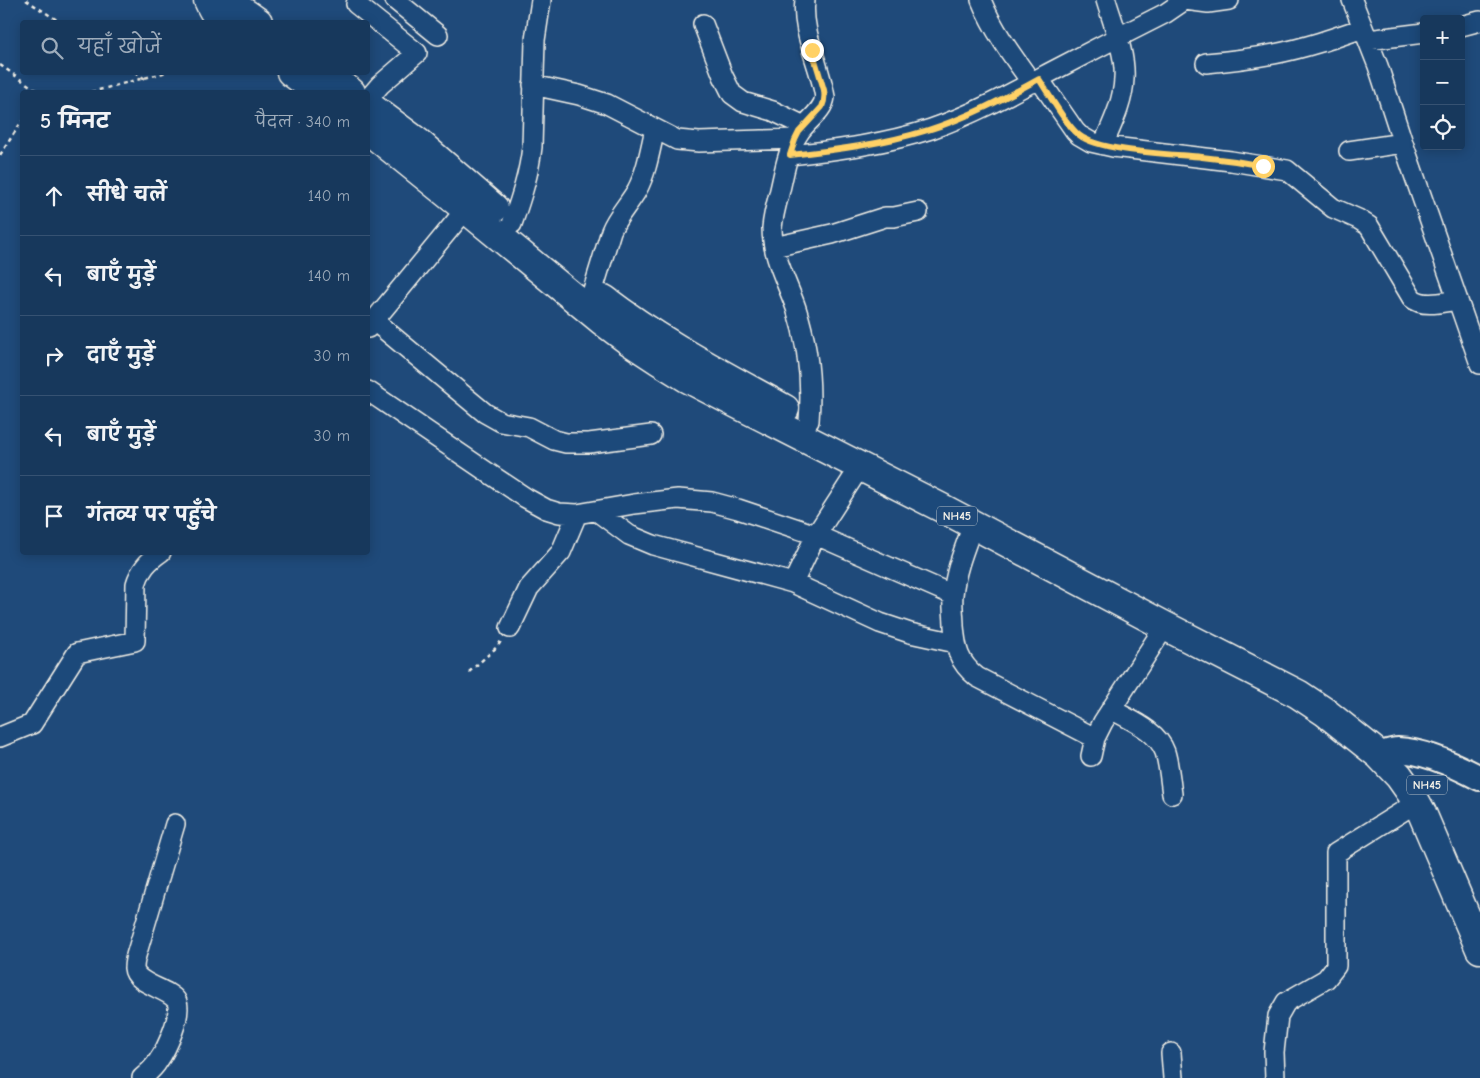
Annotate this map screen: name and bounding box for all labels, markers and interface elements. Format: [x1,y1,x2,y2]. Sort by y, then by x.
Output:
map controls [1420,15,1465,150]
button: + [1420,15,1465,60]
search box [20,20,370,75]
icon: search [38,34,66,62]
text: यहाँ खोजें [78,36,161,58]
route end [801,39,824,62]
button: − [1420,60,1465,105]
button: locate [1420,105,1465,150]
text: 5 मिनट [40,109,110,133]
text: पैदल · 340 m [255,113,350,131]
route start [1252,155,1275,178]
icon: ahead [40,182,68,210]
text: सीधे चलें [87,184,167,206]
text: 140 m [308,187,350,205]
icon: left [40,262,68,290]
text: बाएँ मुड़ें [87,264,156,286]
text: 140 m [308,267,350,285]
icon: right [40,342,68,370]
text: दाएँ मुड़ें [87,344,155,366]
text: 30 m [314,347,350,365]
icon: left [40,422,68,450]
text: बाएँ मुड़ें [87,424,156,446]
text: 30 m [314,427,350,445]
icon: arrive [40,502,68,530]
text: गंतव्य पर पहुँचे [87,504,216,526]
road number: NH45 [937,506,977,526]
road number: NH45 [1407,776,1447,794]

